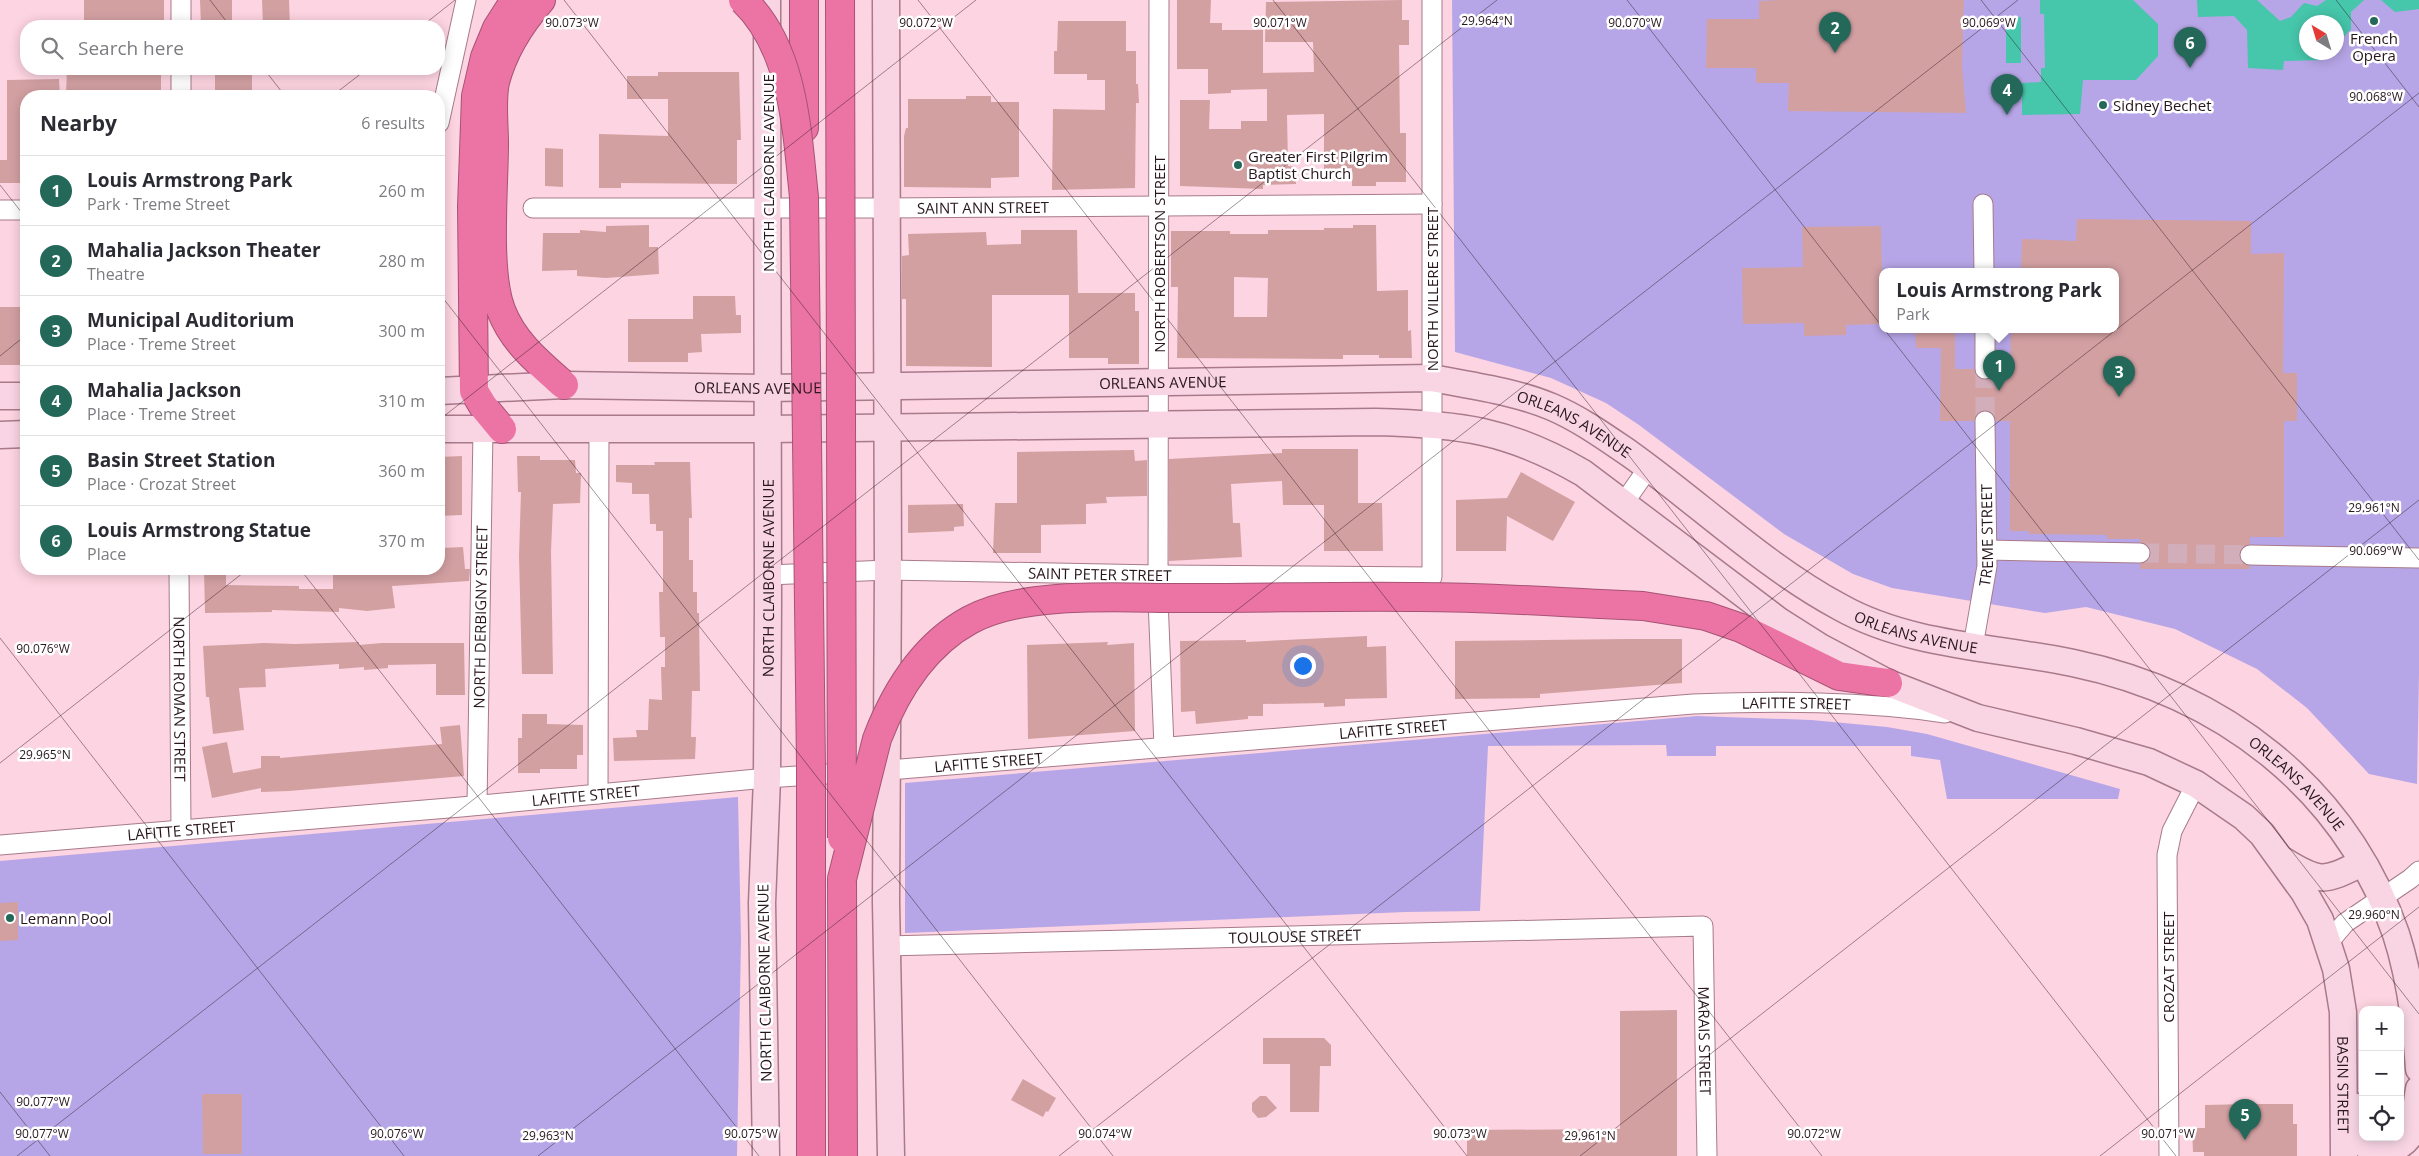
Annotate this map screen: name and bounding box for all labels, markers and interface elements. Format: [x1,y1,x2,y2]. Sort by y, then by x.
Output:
text: 29.964°N [1461,12,1513,29]
pin: 2 [1819,12,1851,53]
text: 90.073°W [545,14,599,31]
text: 90.072°W [899,14,953,31]
text: 90.071°W [1253,14,1307,31]
text: 90.070°W [1608,14,1662,31]
text: 90.069°W [1962,14,2016,31]
north arrow [2299,15,2344,60]
marker: French Opera [2368,15,2380,27]
search box [20,20,445,75]
pin: 6 [2174,27,2206,68]
place label: French Opera [2350,28,2398,65]
icon: search [38,34,66,62]
text: Search here [78,35,184,61]
street label: NORTH CLAIBORNE AVENUE [758,74,778,272]
pin: 4 [1991,74,2023,115]
text: 90.068°W [2349,88,2403,105]
place label: Sidney Bechet [2113,95,2212,115]
marker: Sidney Bechet [2097,99,2109,111]
text: Nearby [40,109,117,137]
text: 6 results [361,112,425,134]
place label: Greater First Pilgrim Baptist Church [1248,146,1388,183]
street label: NORTH ROBERTSON STREET [1149,154,1169,353]
marker: Greater First Pilgrim Baptist Church [1232,159,1244,171]
text: Louis Armstrong Park [87,167,293,193]
text: 1 [51,180,61,202]
text: 260 m [379,180,425,202]
text: Park · Treme Street [87,193,230,215]
street label: SAINT ANN STREET [917,197,1050,218]
street label: NORTH VILLERE STREET [1422,206,1442,371]
text: Mahalia Jackson Theater [87,237,321,263]
text: 2 [51,250,61,272]
text: 280 m [379,250,425,272]
text: Theatre [87,263,145,285]
popup [1879,268,2119,333]
text: Louis Armstrong Park [1896,277,2102,303]
text: Park [1896,303,1930,325]
text: Municipal Auditorium [87,307,295,333]
text: 3 [51,320,61,342]
text: 300 m [379,320,425,342]
text: Place · Treme Street [87,333,236,355]
pin: 1 [1983,350,2015,391]
pin: 3 [2103,356,2135,397]
street label: ORLEANS AVENUE [1099,371,1227,393]
text: Mahalia Jackson [87,377,241,403]
street label: ORLEANS AVENUE [694,377,822,398]
street label: ORLEANS AVENUE [1515,386,1635,462]
text: 4 [51,390,61,412]
text: 310 m [379,390,425,412]
text: Place · Treme Street [87,403,236,425]
text: Basin Street Station [87,447,275,473]
text: 5 [51,460,61,482]
text: 360 m [379,460,425,482]
text: Place · Crozat Street [87,473,236,495]
street label: NORTH CLAIBORNE AVENUE [758,479,778,677]
street label: TREME STREET [1974,483,1997,588]
text: 29.961°N [2348,499,2400,516]
text: Louis Armstrong Statue [87,517,311,543]
street label: NORTH DERBIGNY STREET [469,525,491,709]
text: 6 [51,530,61,552]
text: 370 m [379,530,425,552]
text: 90.069°W [2349,542,2403,559]
text: Place [87,543,126,565]
street label: SAINT PETER STREET [1028,563,1172,585]
street label: ORLEANS AVENUE [1851,606,1979,658]
street label: NORTH ROMAN STREET [169,616,191,782]
text: 90.076°W [16,640,70,657]
your location [1290,653,1316,679]
street label: LAFITTE STREET [1742,692,1852,714]
street label: LAFITTE STREET [1338,714,1449,743]
street label: ORLEANS AVENUE [2245,731,2349,835]
text: 29.965°N [19,746,71,763]
street label: LAFITTE STREET [933,747,1044,776]
street label: LAFITTE STREET [531,780,642,810]
street label: LAFITTE STREET [126,816,237,844]
street label: NORTH CLAIBORNE AVENUE [752,884,776,1082]
text: 29.960°N [2348,906,2400,923]
place label: Lemann Pool [20,908,112,928]
street label: CROZAT STREET [2158,911,2178,1023]
marker: Lemann Pool [4,912,16,924]
street label: TOULOUSE STREET [1228,924,1362,948]
street label: MARAIS STREET [1694,986,1716,1096]
map controls [2359,1006,2404,1141]
button: + [2359,1006,2404,1051]
street label: BASIN STREET [2333,1036,2354,1134]
button: − [2359,1051,2404,1096]
text: 90.077°W [16,1093,70,1110]
button: locate [2359,1096,2404,1141]
pin: 5 [2229,1099,2261,1140]
text: 90.077°W [15,1125,69,1142]
text: 90.076°W [370,1125,424,1142]
text: 90.075°W [724,1125,778,1142]
text: 90.074°W [1078,1125,1132,1142]
text: 90.073°W [1433,1125,1487,1142]
text: 90.072°W [1787,1125,1841,1142]
text: 90.071°W [2141,1125,2195,1142]
text: 29.963°N [522,1127,574,1144]
text: 29.961°N [1564,1127,1616,1144]

